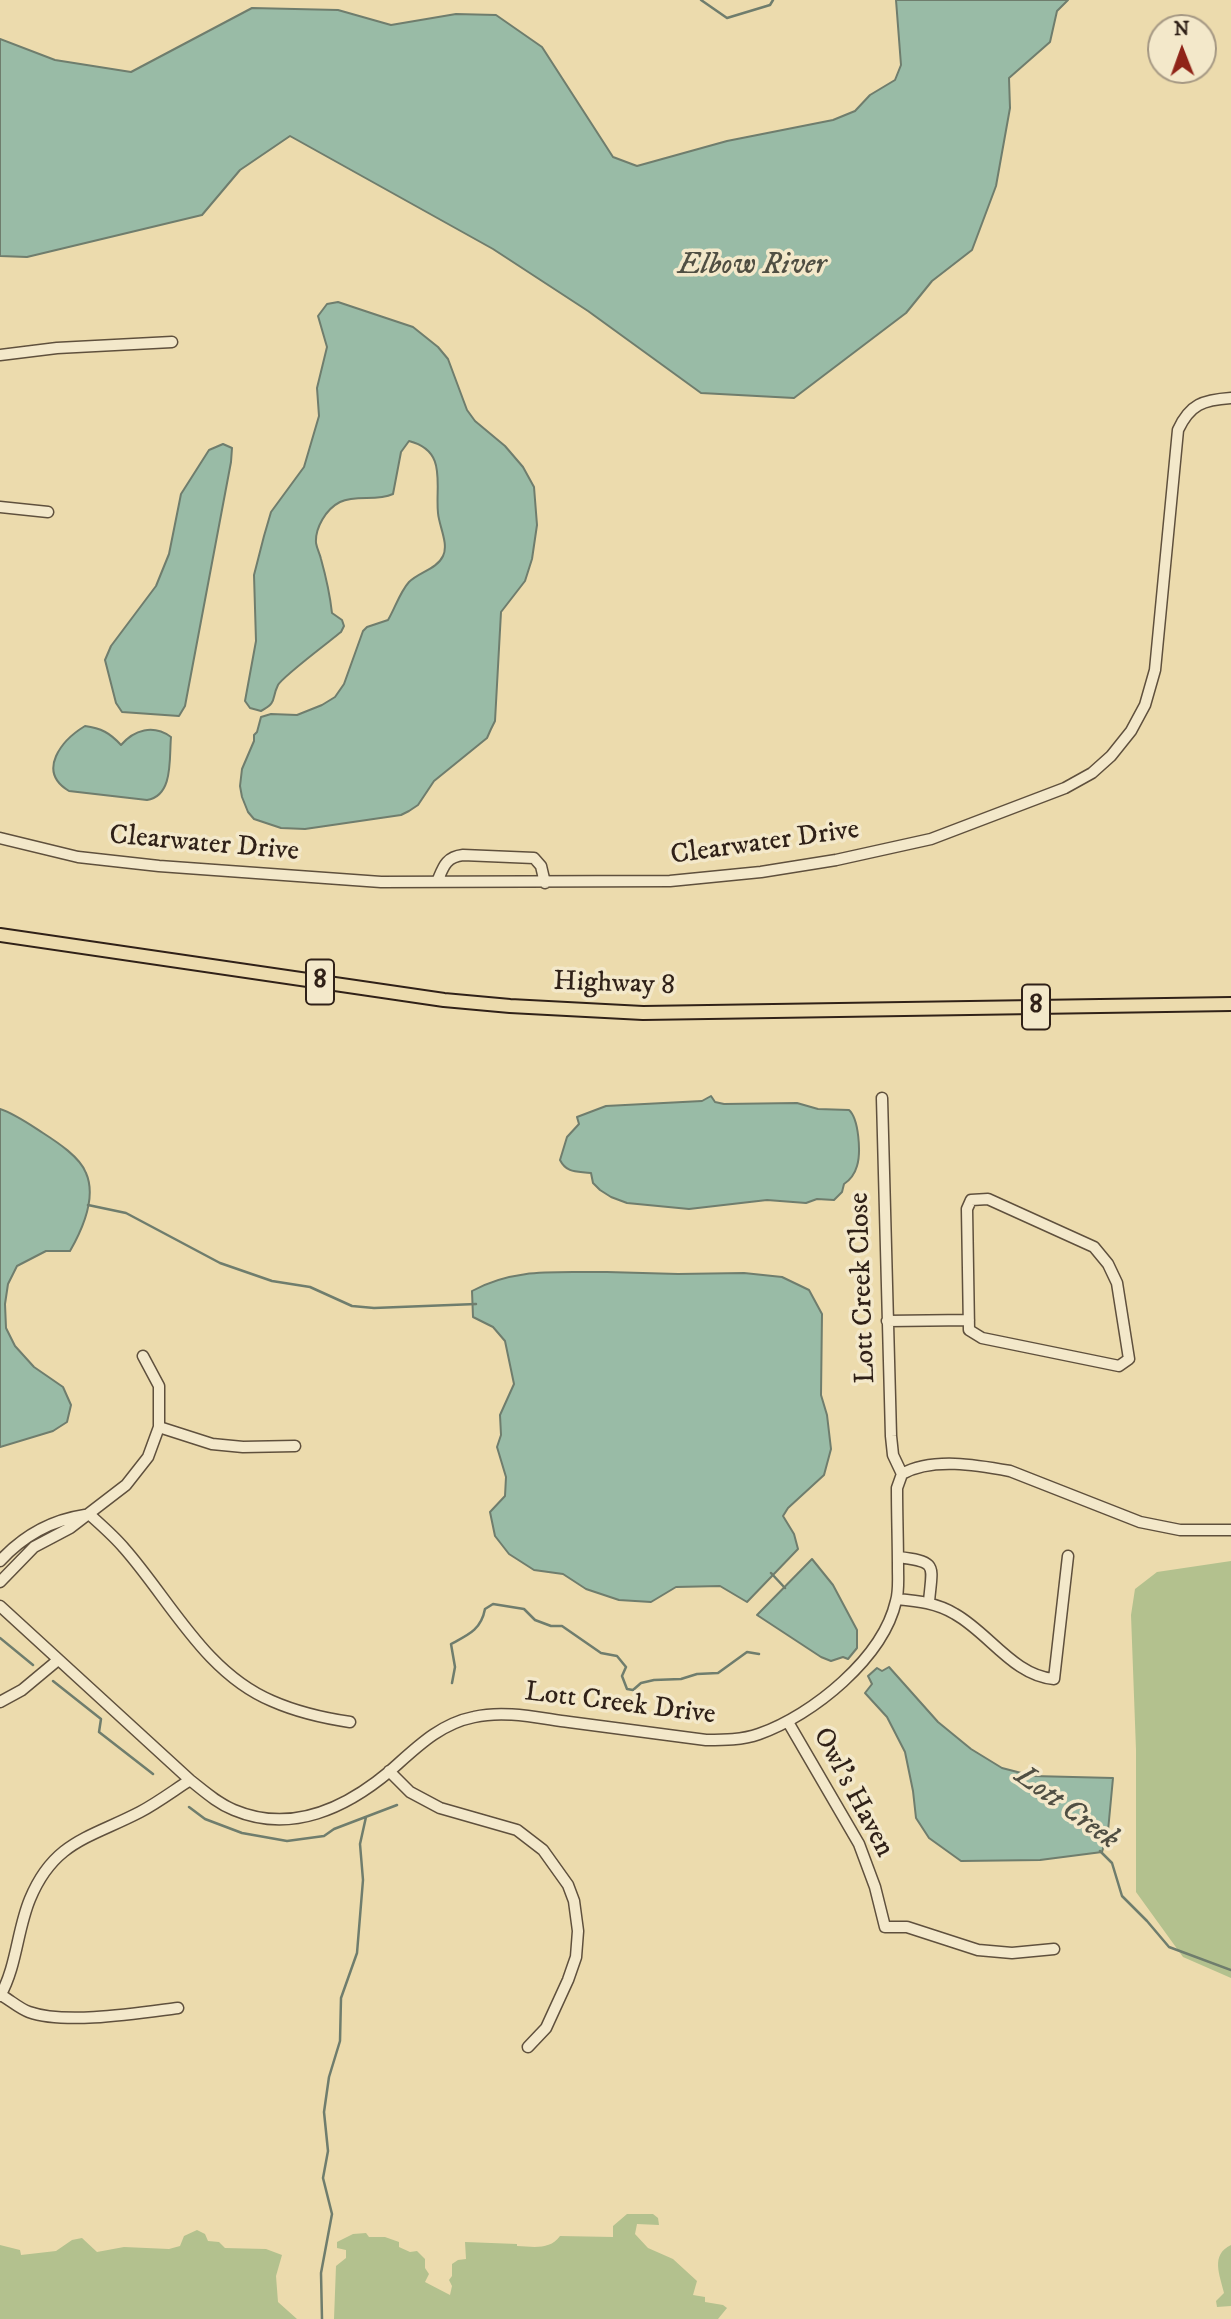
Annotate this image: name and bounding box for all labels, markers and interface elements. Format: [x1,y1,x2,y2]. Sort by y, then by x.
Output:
north arrow [1147,14,1217,84]
text: N [1174,18,1190,41]
water label: Elbow River [678,249,826,285]
street label: Clearwater Drive [668,814,862,874]
street label: Clearwater Drive [108,820,300,870]
road number: 8 [306,959,334,1004]
street label: Highway 8 [553,966,675,1004]
road number: 8 [1022,984,1050,1030]
street label: Lott Creek Close [844,1192,884,1384]
street label: Lott Creek Drive [523,1677,717,1733]
street label: Owl's Haven [804,1723,900,1863]
water label: Lott Creek [1007,1759,1125,1859]

